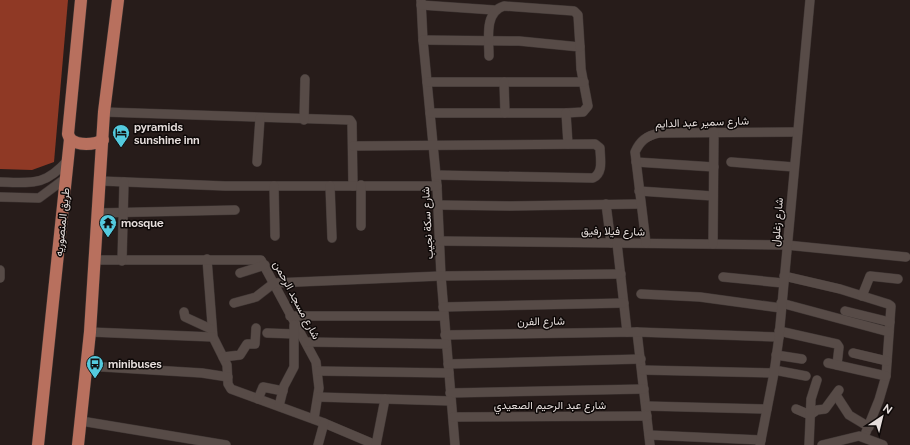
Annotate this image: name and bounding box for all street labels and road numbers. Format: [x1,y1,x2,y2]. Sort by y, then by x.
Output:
street label: شارع سمير عبد الدايم [655,114,750,132]
street label: شارع سكة نجيب [419,186,437,260]
street label: طريق المنصوريه [52,187,73,257]
street label: شارع زغلول [769,197,787,247]
street label: شارع فيلا رفيق [581,224,645,240]
street label: شارع مسجد الرحمن [270,259,323,342]
street label: شارع الفرن [517,315,565,329]
street label: شارع عبد الرحيم الصعيدي [494,399,607,415]

